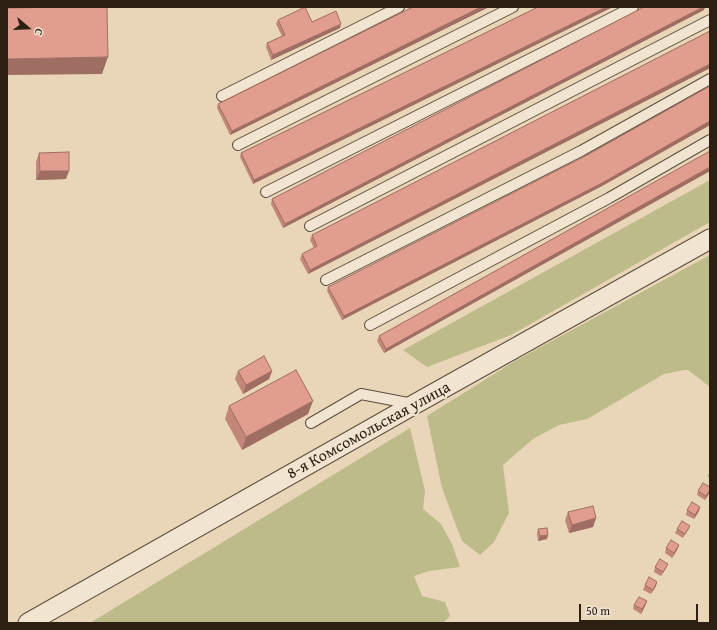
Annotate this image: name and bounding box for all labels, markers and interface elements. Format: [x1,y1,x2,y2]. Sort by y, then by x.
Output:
north arrow [8,8,48,48]
text: С [31,26,48,37]
street label: 8-я Комсомольская улица [284,378,454,484]
scale bar [581,596,700,622]
text: 50 m [586,602,610,619]

